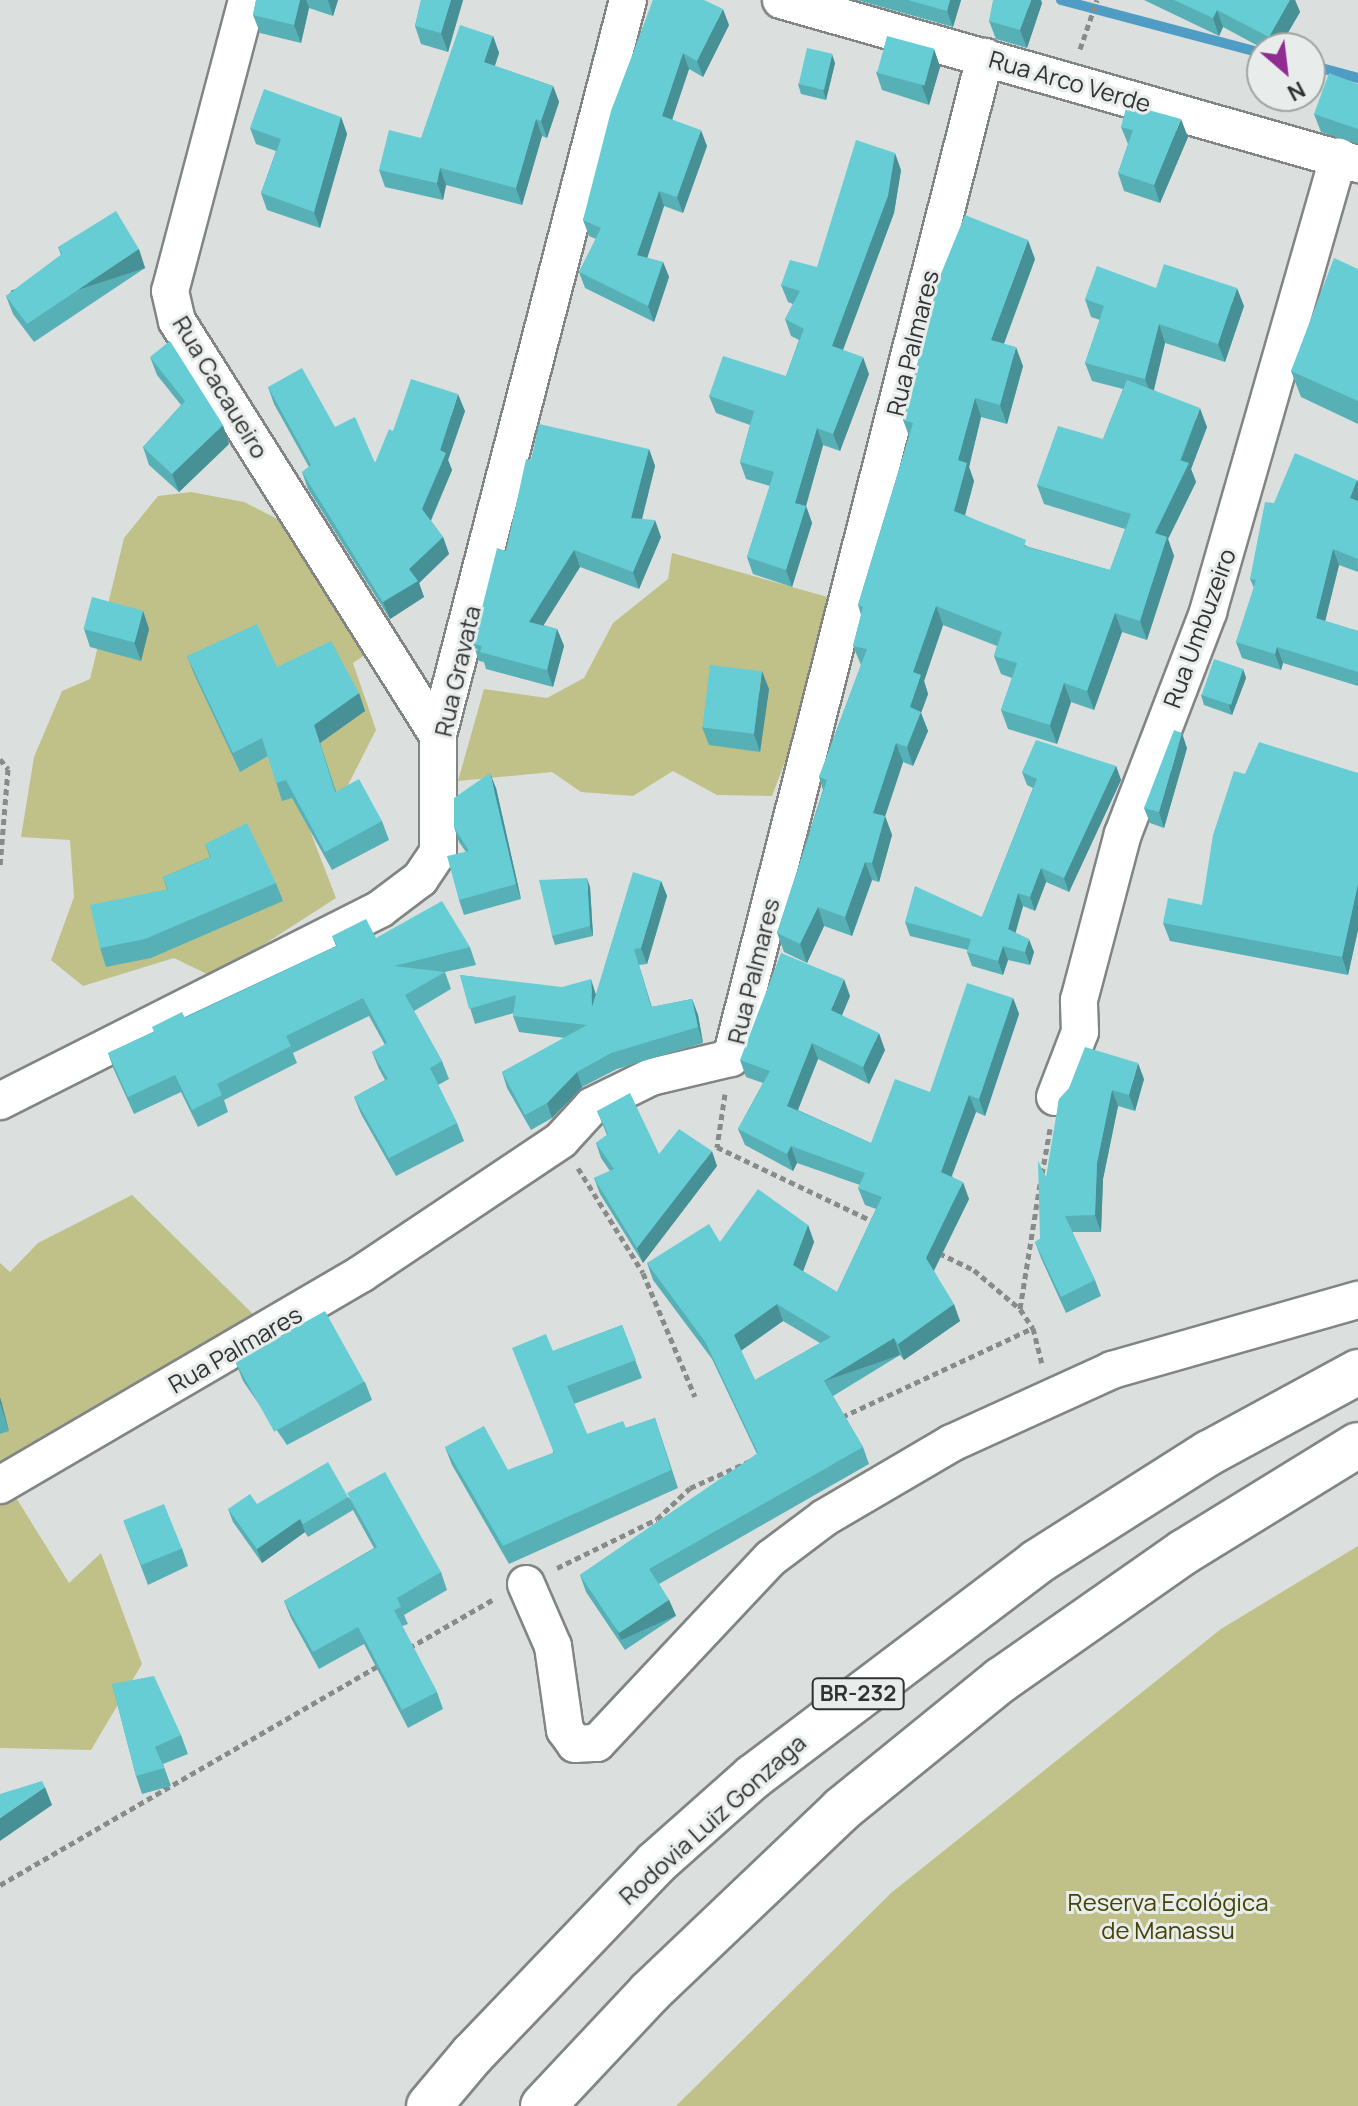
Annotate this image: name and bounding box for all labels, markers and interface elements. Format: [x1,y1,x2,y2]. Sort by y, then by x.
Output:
north arrow [1246,32,1326,112]
street label: Rua Arco Verde [986,44,1154,118]
text: N [1282,74,1310,108]
street label: Rua Palmares [880,267,944,419]
street label: Rua Cacaueiro [167,311,275,463]
street label: Rua Umbuzeiro [1157,545,1241,711]
street label: Rua Gravata [428,603,486,739]
street label: Rua Palmares [721,895,785,1047]
street label: Rua Palmares [163,1299,307,1399]
road number: BR-232 [810,1676,906,1712]
street label: Rodovia Luiz Gonzaga [613,1728,811,1910]
park label: Reserva Ecológica de Manassu [1068,1888,1268,1944]

